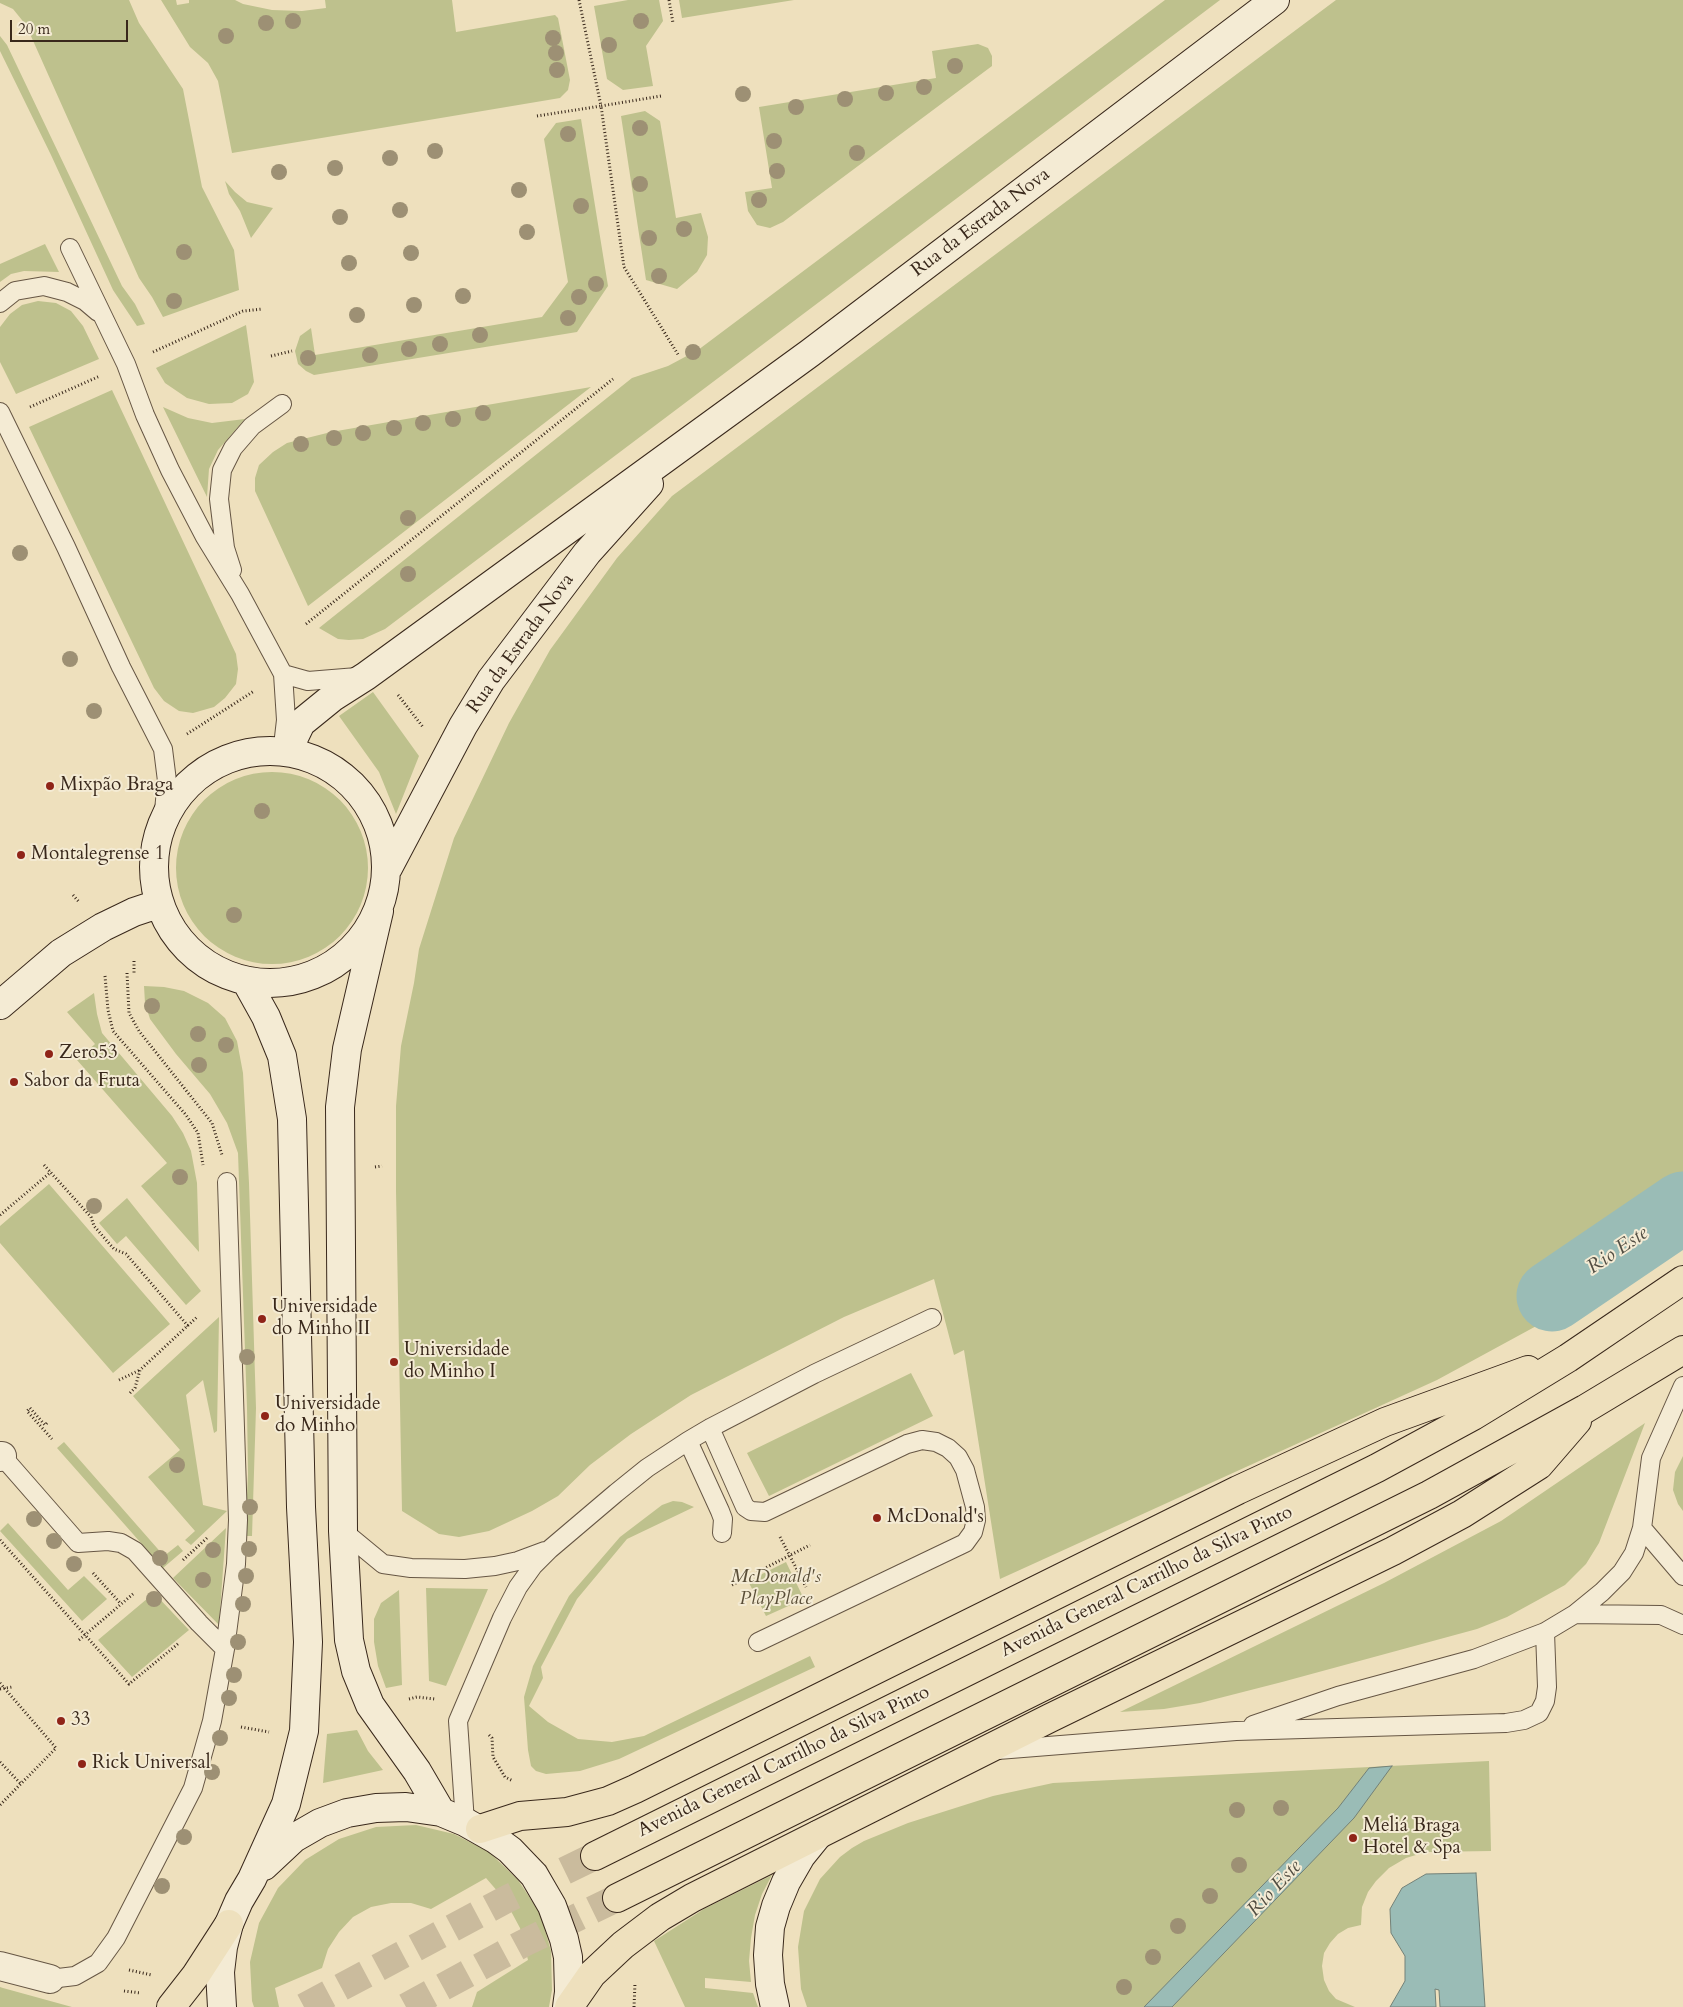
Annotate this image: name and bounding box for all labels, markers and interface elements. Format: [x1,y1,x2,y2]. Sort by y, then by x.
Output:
scale bar [12,10,130,42]
text: 20 m [18,19,50,39]
street label: Rua da Estrada Nova [907,164,1055,282]
street label: Rua da Estrada Nova [463,570,579,718]
place label: Mixpão Braga [60,775,173,797]
marker: Mixpão Braga [44,780,56,792]
place label: Montalegrense 1 [31,844,164,866]
marker: Montalegrense 1 [15,849,27,861]
place label: Zero53 [59,1043,118,1065]
marker: Zero53 [43,1048,55,1060]
place label: Sabor da Fruta [24,1071,140,1093]
marker: Sabor da Fruta [8,1076,20,1088]
water label: Rio Este [1583,1222,1653,1280]
place label: Universidade do Minho II [272,1297,378,1341]
marker: Universidade do Minho II [256,1313,268,1325]
place label: Universidade do Minho I [404,1340,510,1384]
marker: Universidade do Minho I [388,1356,400,1368]
place label: Universidade do Minho [275,1394,381,1438]
marker: Universidade do Minho [259,1410,271,1422]
street label: Avenida General Carrilho da Silva Pinto [997,1501,1297,1663]
place label: McDonald's [887,1507,984,1529]
marker: McDonald's [871,1512,883,1524]
park label: McDonald's PlayPlace [731,1567,821,1611]
street label: Avenida General Carrilho da Silva Pinto [634,1681,934,1843]
place label: 33 [71,1710,90,1732]
marker: 33 [55,1715,67,1727]
place label: Rick Universal [92,1753,211,1775]
marker: Rick Universal [76,1758,88,1770]
place label: Meliá Braga Hotel & Spa [1363,1816,1461,1860]
marker: Meliá Braga Hotel & Spa [1347,1832,1359,1844]
water label: Rio Este [1243,1856,1307,1922]

